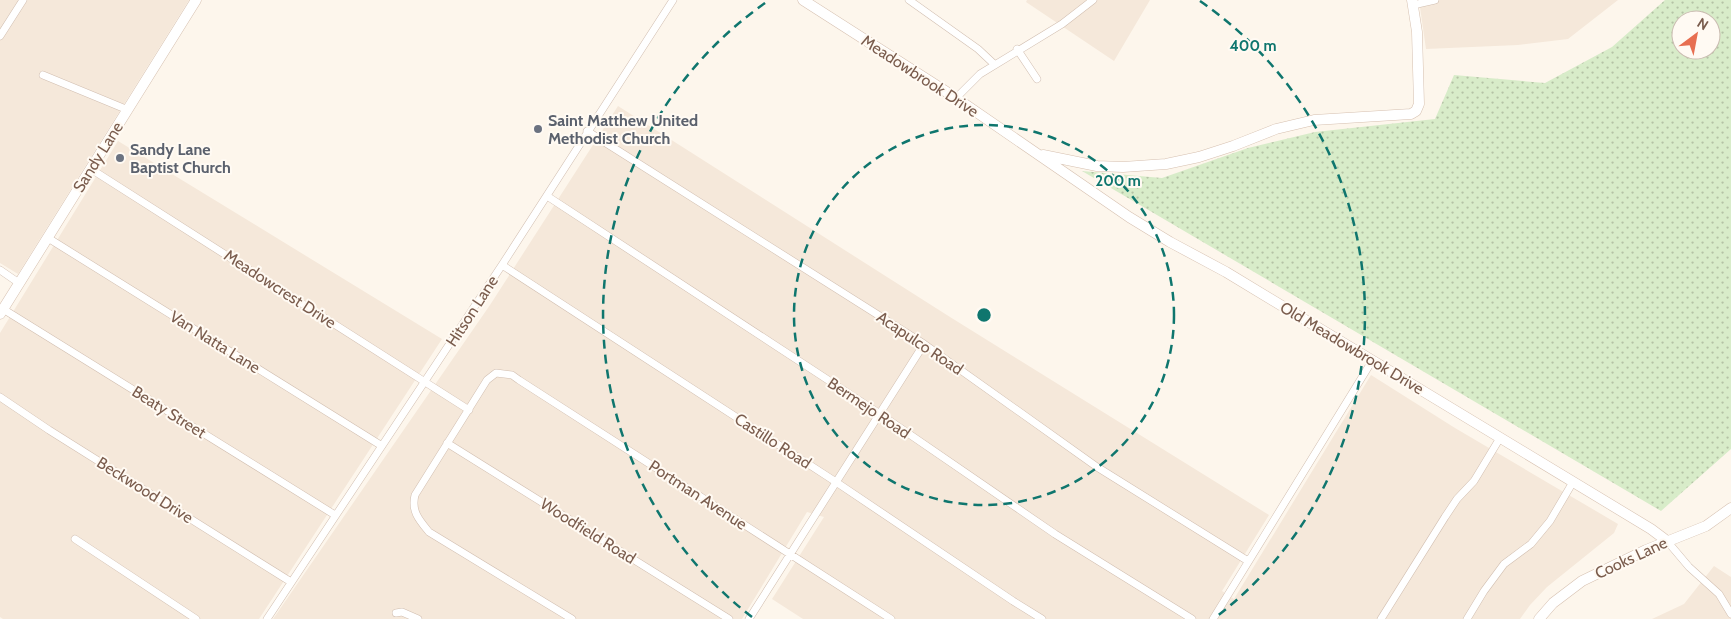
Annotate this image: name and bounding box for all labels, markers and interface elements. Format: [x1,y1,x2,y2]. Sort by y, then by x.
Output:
north arrow [1671,10,1721,60]
text: N [1694,14,1712,34]
street label: Meadowbrook Drive [858,31,982,121]
text: 400 m [1230,37,1276,55]
place label: Saint Matthew United Methodist Church [548,111,698,148]
street label: Sandy Lane [69,118,127,196]
marker: Saint Matthew United Methodist Church [532,123,544,135]
place label: Sandy Lane Baptist Church [130,140,231,177]
marker: Sandy Lane Baptist Church [114,152,126,164]
text: 200 m [1095,172,1141,190]
street label: Meadowcrest Drive [220,246,340,332]
street label: Hitson Lane [442,272,502,350]
street label: Old Meadowbrook Drive [1277,298,1427,398]
centre of rings [975,306,993,324]
street label: Van Natta Lane [166,307,264,377]
street label: Acapulco Road [873,307,967,379]
street label: Bermejo Road [824,373,914,443]
street label: Beaty Street [129,382,210,442]
street label: Castillo Road [731,409,815,473]
street label: Beckwood Drive [93,453,197,527]
street label: Portman Avenue [645,456,751,534]
street label: Woodfield Road [537,494,639,568]
street label: Cooks Lane [1592,533,1670,583]

